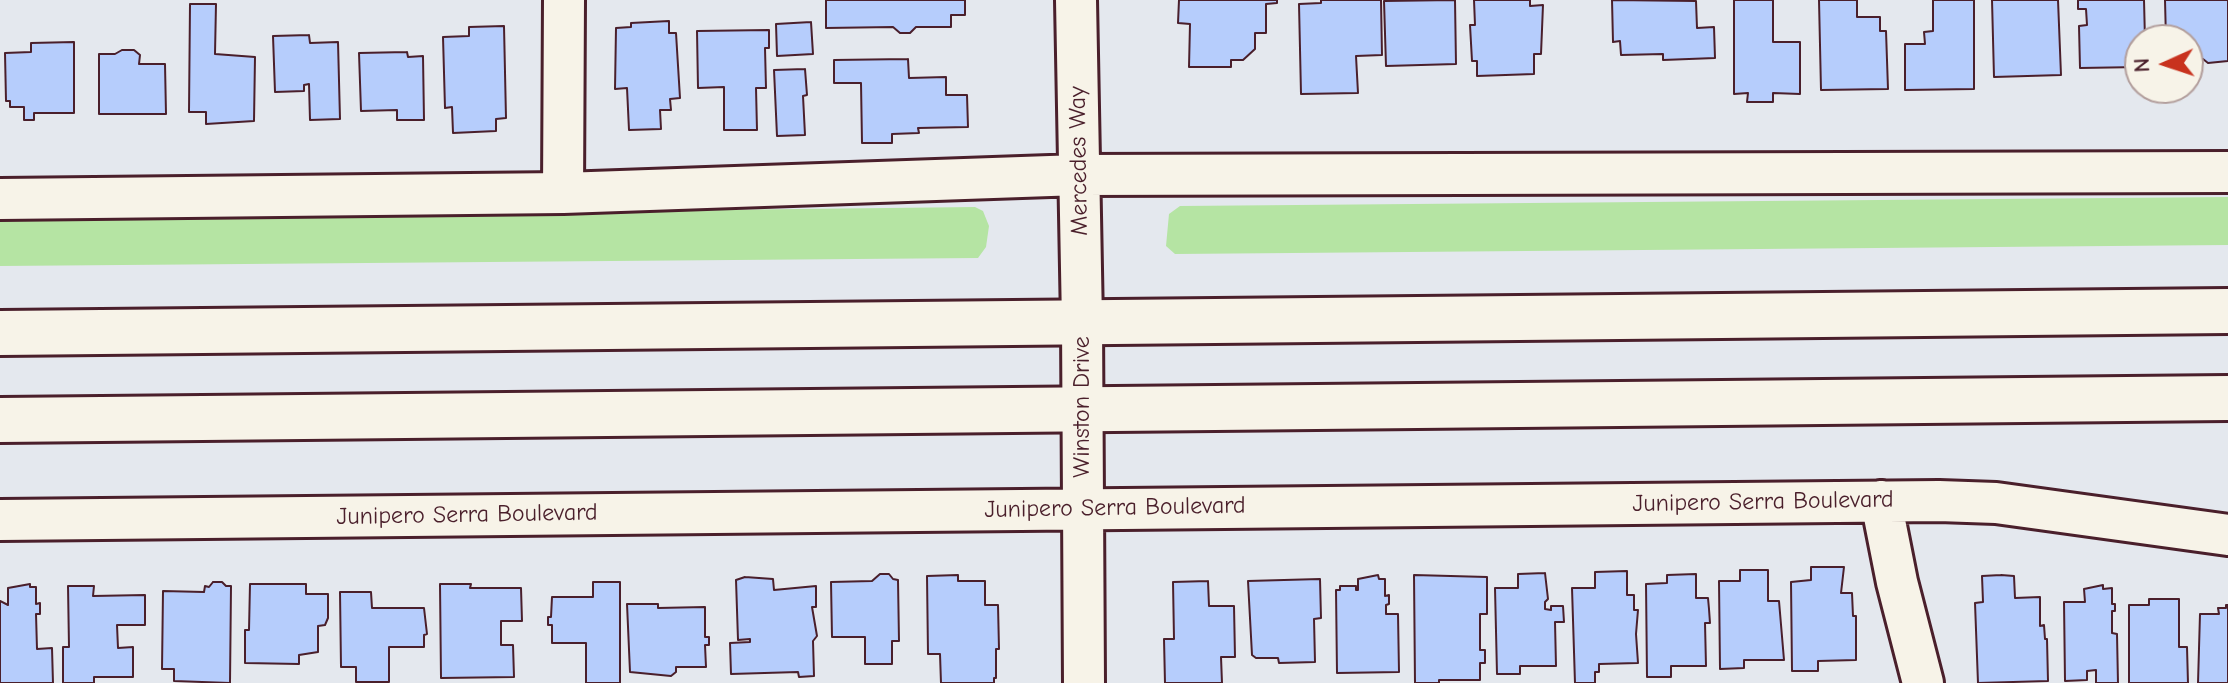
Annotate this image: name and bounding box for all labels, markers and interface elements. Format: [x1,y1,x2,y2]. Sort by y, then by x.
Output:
north arrow [2124,24,2204,104]
text: N [2129,57,2155,73]
street label: Mercedes Way [1063,86,1095,236]
street label: Winston Drive [1068,336,1096,478]
street label: Junipero Serra Boulevard [1632,485,1894,519]
street label: Junipero Serra Boulevard [984,491,1246,525]
street label: Junipero Serra Boulevard [336,498,598,532]

